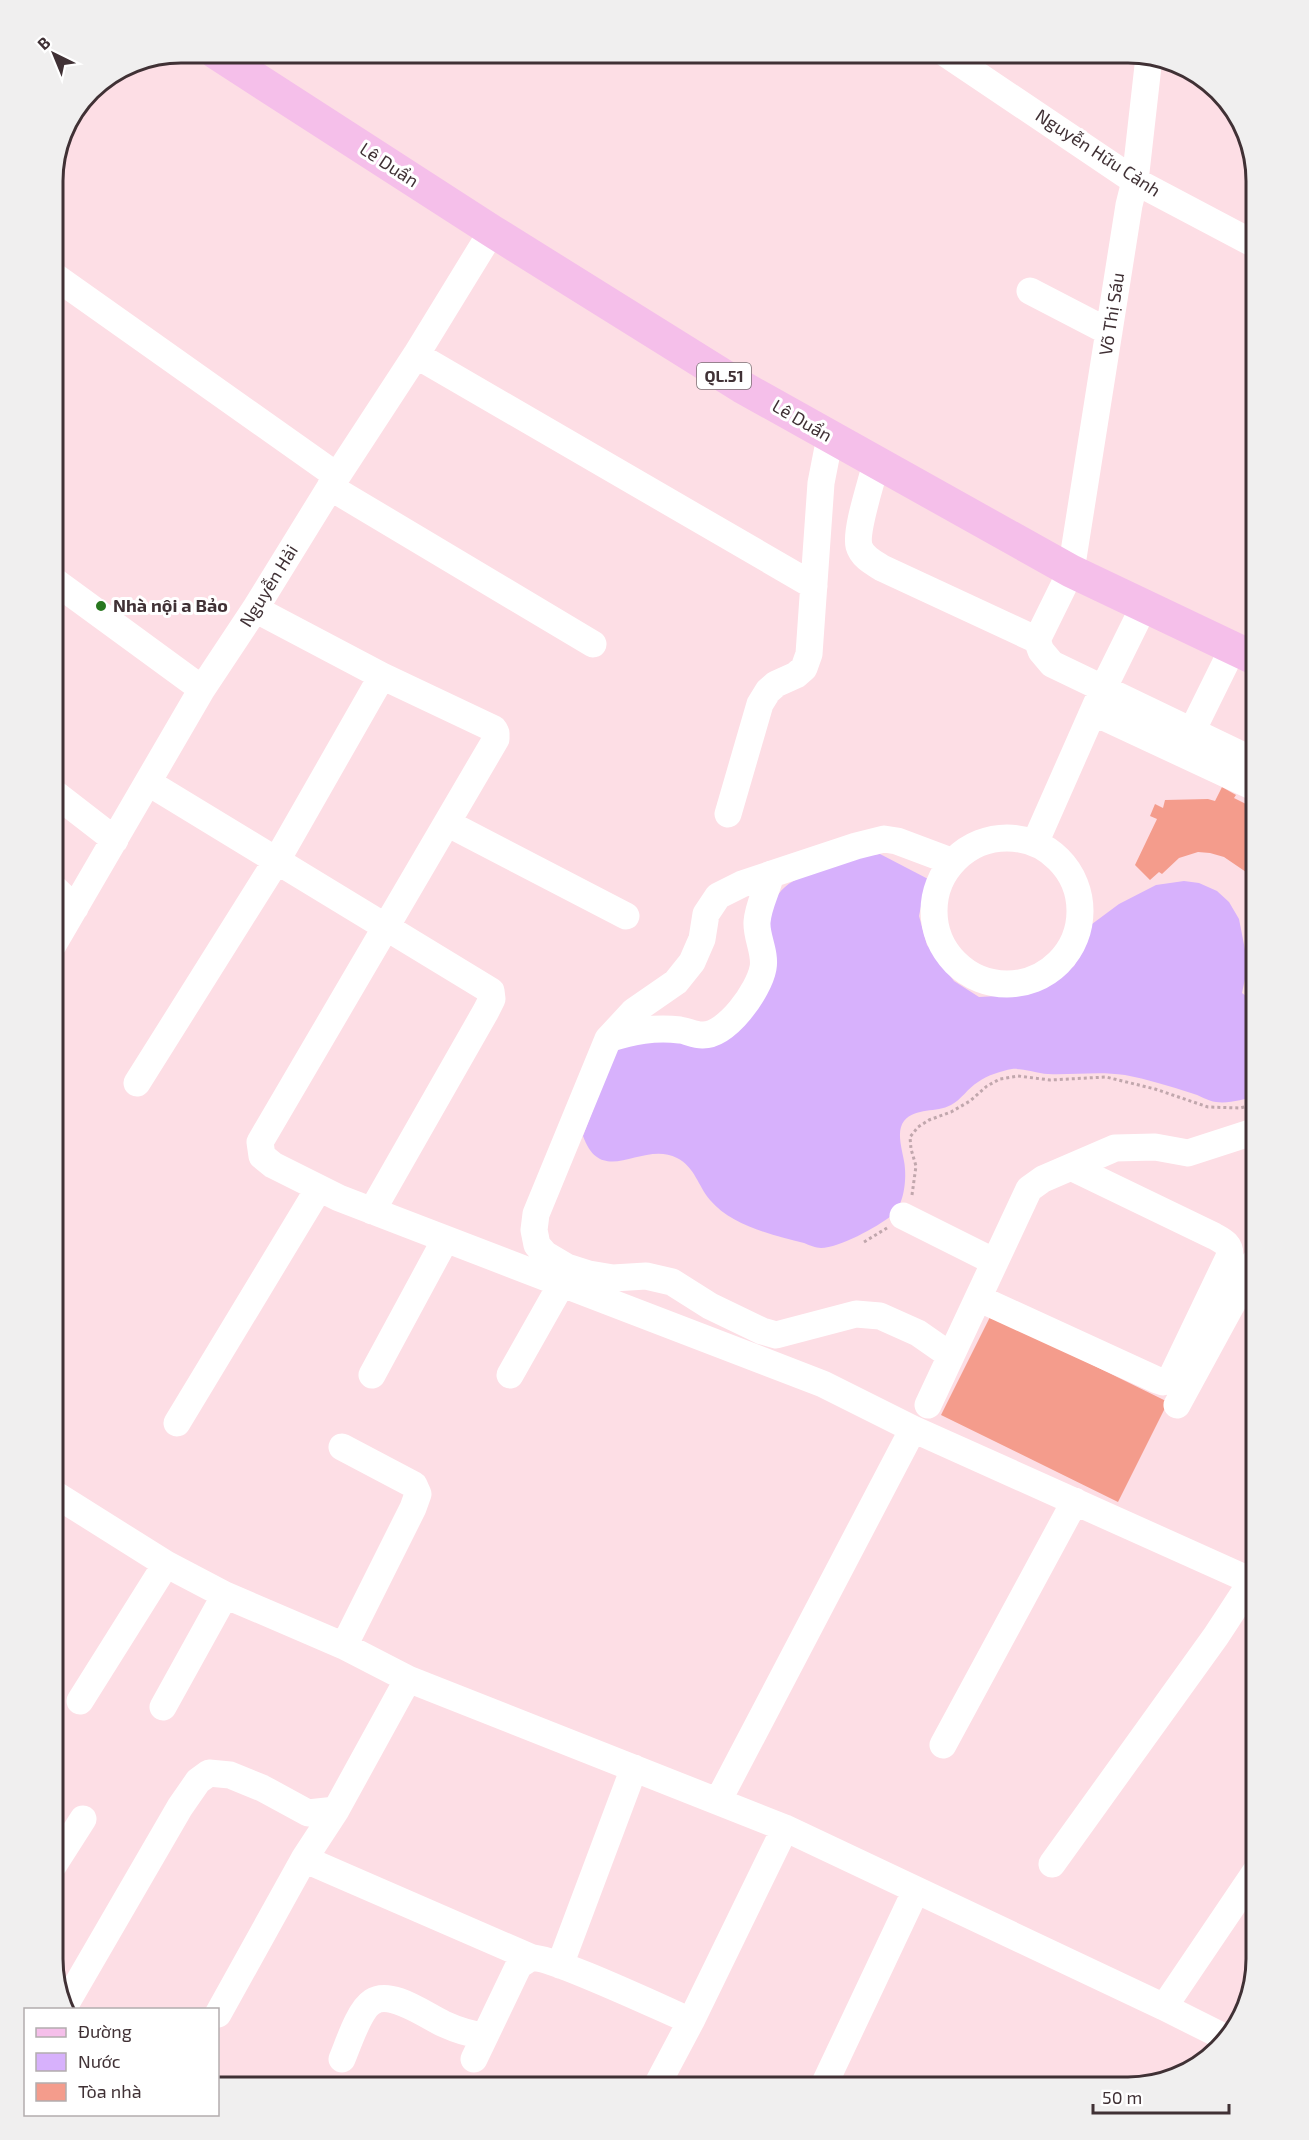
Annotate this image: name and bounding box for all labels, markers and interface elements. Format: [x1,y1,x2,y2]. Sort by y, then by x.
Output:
north arrow [24,24,84,84]
text: B [33,32,54,53]
street label: Nguyễn Hữu Cảnh [1032,104,1165,201]
street label: Lê Duẩn [356,137,423,191]
street label: Võ Thị Sáu [1094,271,1128,357]
road number: QL.51 [697,363,751,389]
street label: Lê Duẩn [769,394,836,446]
street label: Nguyễn Hải [234,540,302,631]
place label: Nhà nội a Bảo [113,594,228,616]
marker: Nhà nội a Bảo [94,599,108,613]
legend [24,2008,219,2116]
text: Đường [78,2020,132,2042]
text: Nước [78,2050,121,2072]
scale bar [1093,2077,1230,2115]
text: Tòa nhà [78,2080,142,2102]
text: 50 m [1102,2086,1142,2108]

